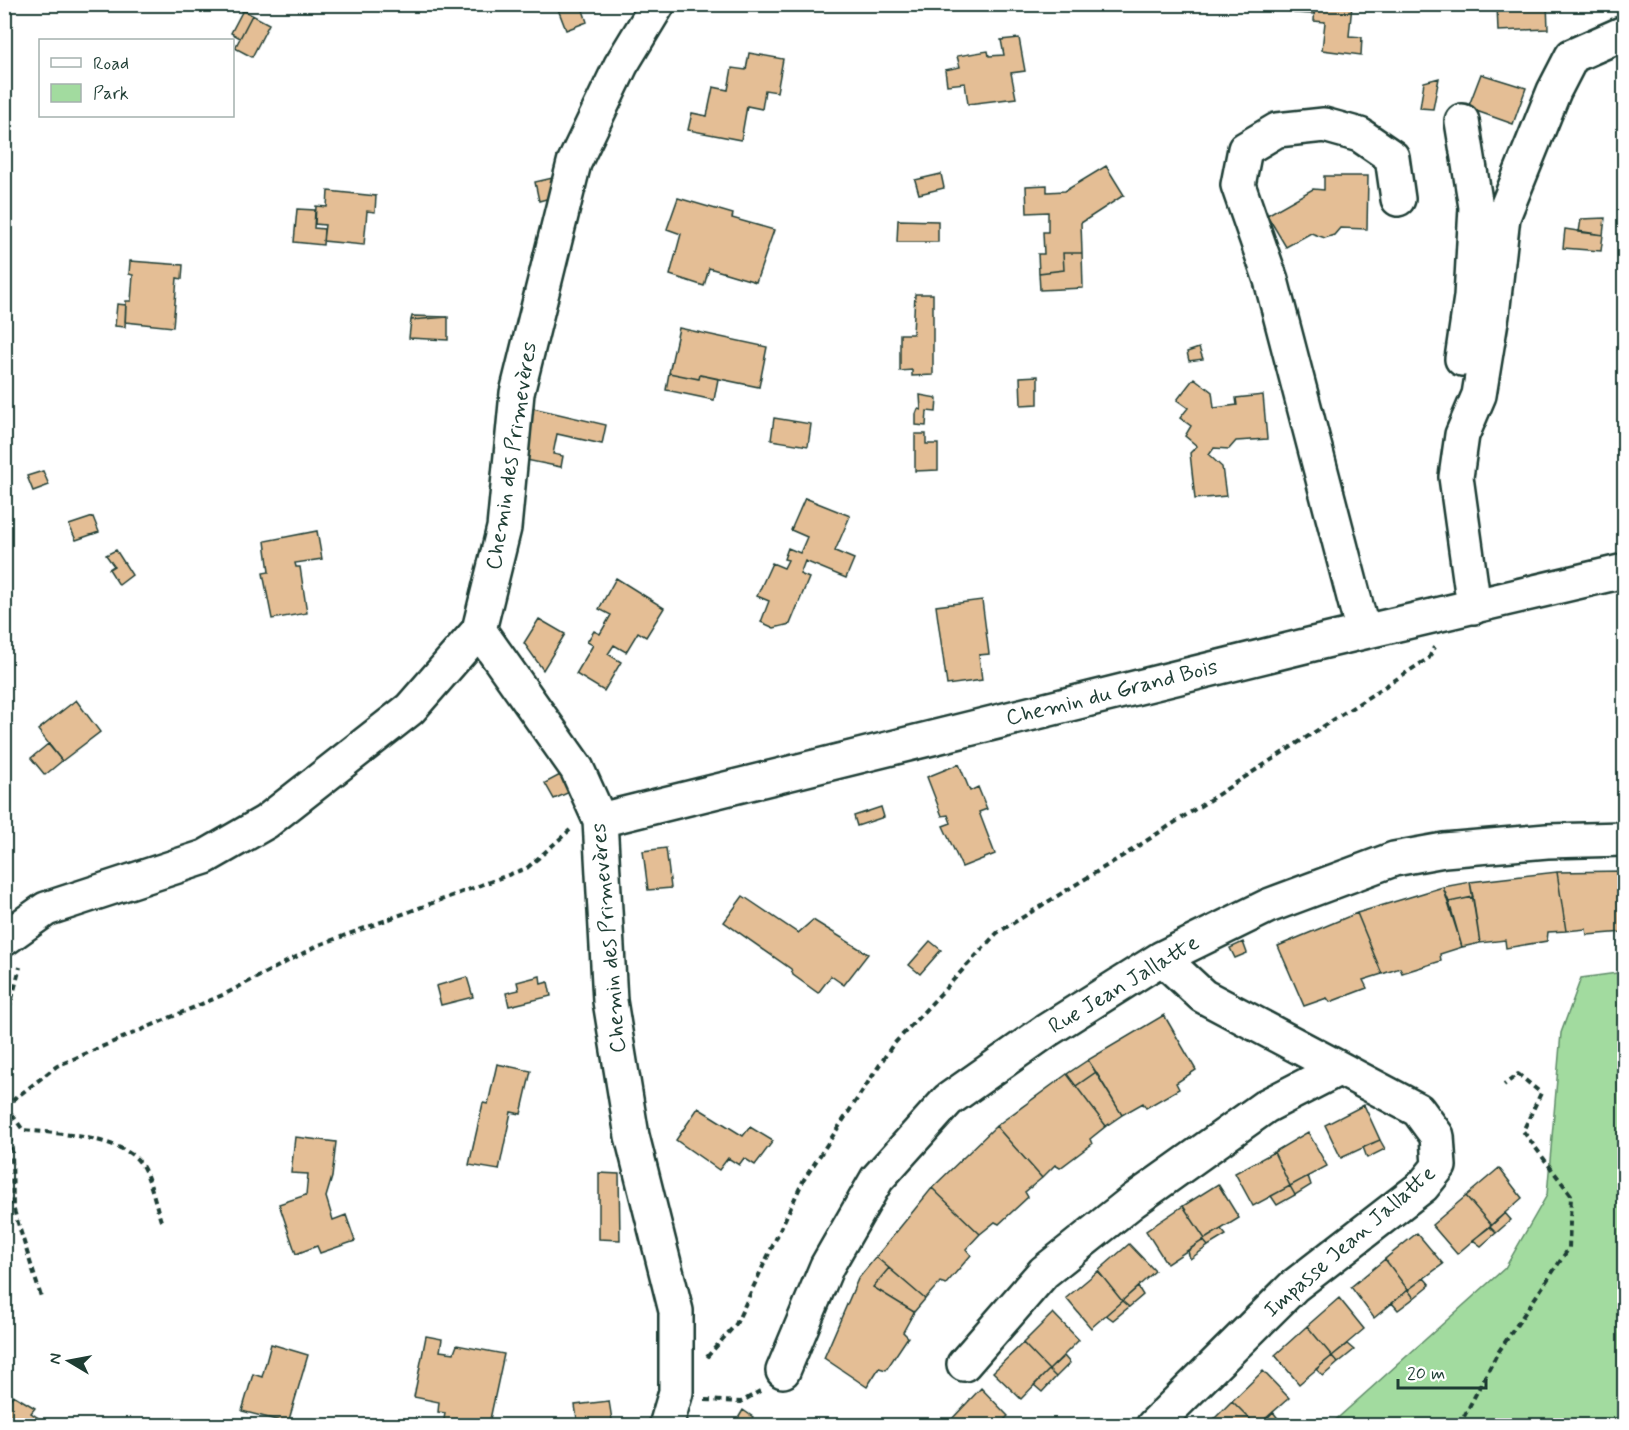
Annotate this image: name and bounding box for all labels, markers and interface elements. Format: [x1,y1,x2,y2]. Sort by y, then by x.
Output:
legend [39,39,234,117]
text: Road [93,52,129,76]
text: Park [93,82,129,106]
street label: Chemin des Primevères [480,340,544,572]
street label: Chemin du Grand Bois [1003,653,1221,733]
street label: Chemin des Primevères [585,822,633,1054]
street label: Rue Jean Jallatte [1044,929,1205,1041]
street label: Impasse Jean Jallatte [1258,1160,1442,1324]
north arrow [39,1331,99,1391]
text: N [44,1352,67,1366]
scale bar [1398,1352,1486,1390]
text: 20 m [1407,1362,1445,1386]

